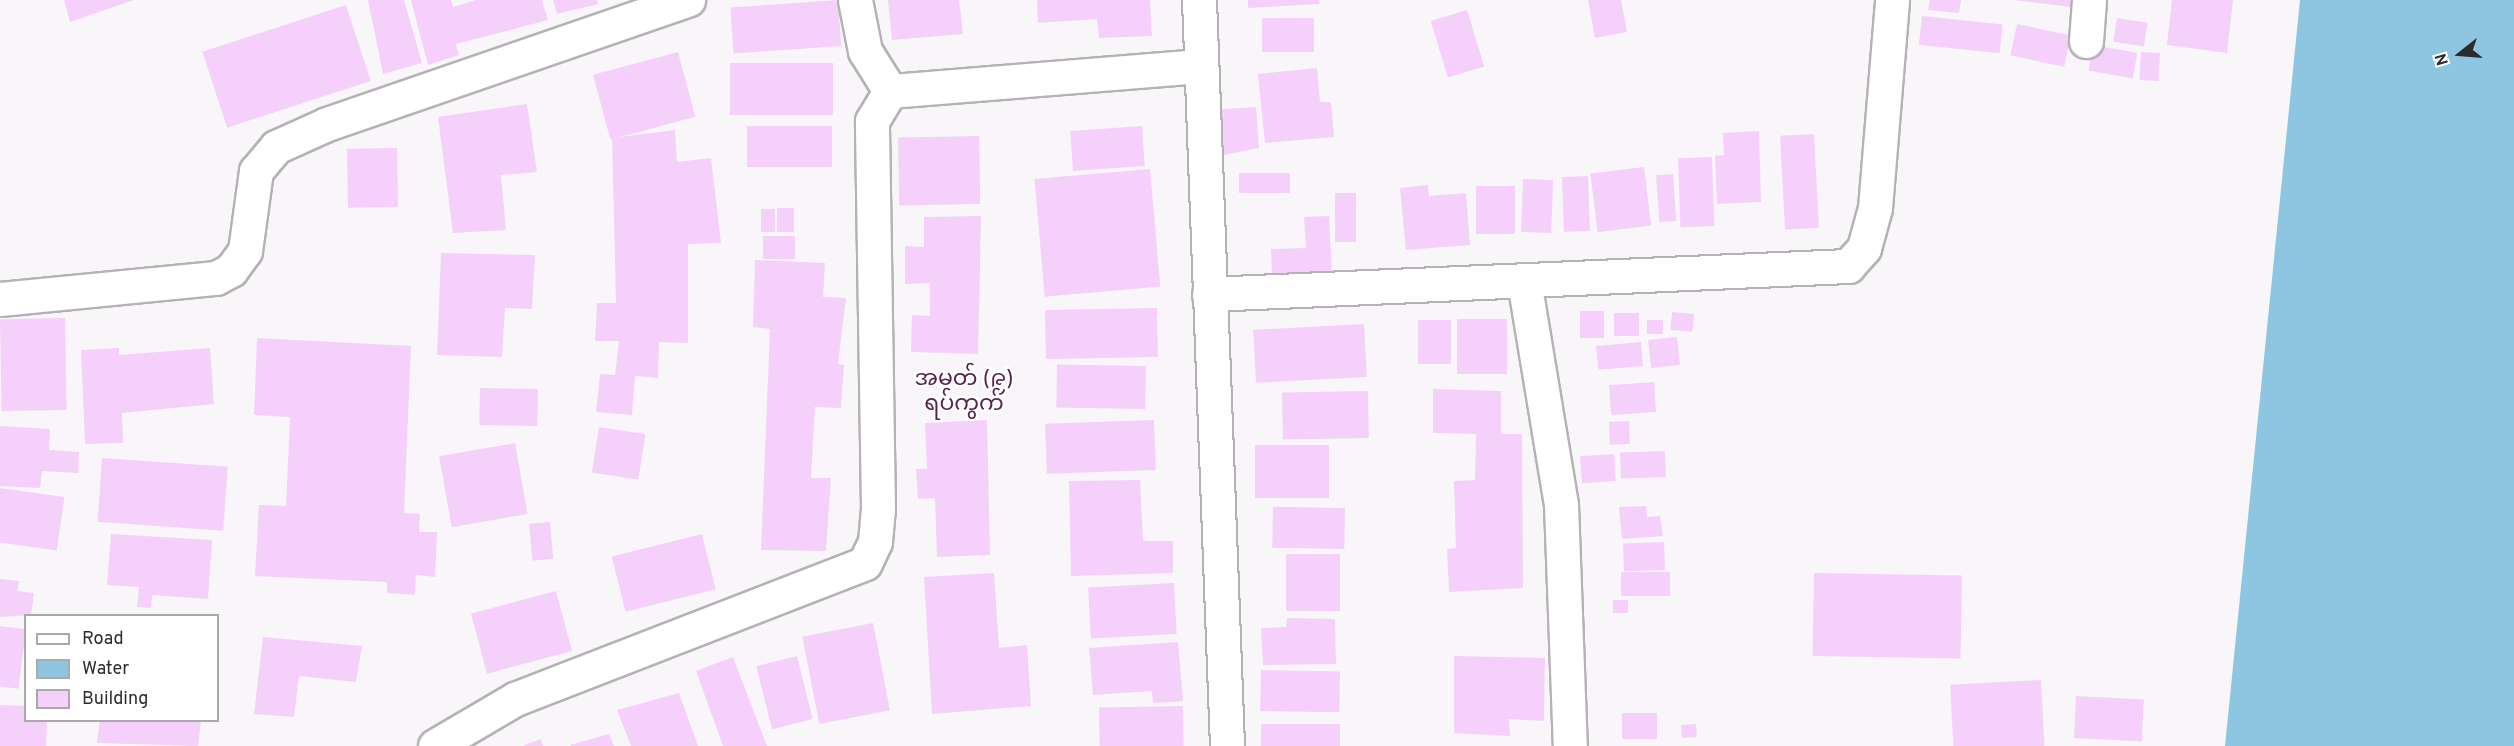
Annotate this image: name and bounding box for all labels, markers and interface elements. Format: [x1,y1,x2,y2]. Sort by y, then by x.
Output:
north arrow [2430,24,2490,84]
text: N [2432,51,2454,68]
district label: အမှတ် (၉) ရပ်ကွက် [914,366,1014,418]
legend [24,614,219,722]
text: Road [82,628,124,651]
text: Water [82,658,129,681]
text: Building [82,688,148,711]

